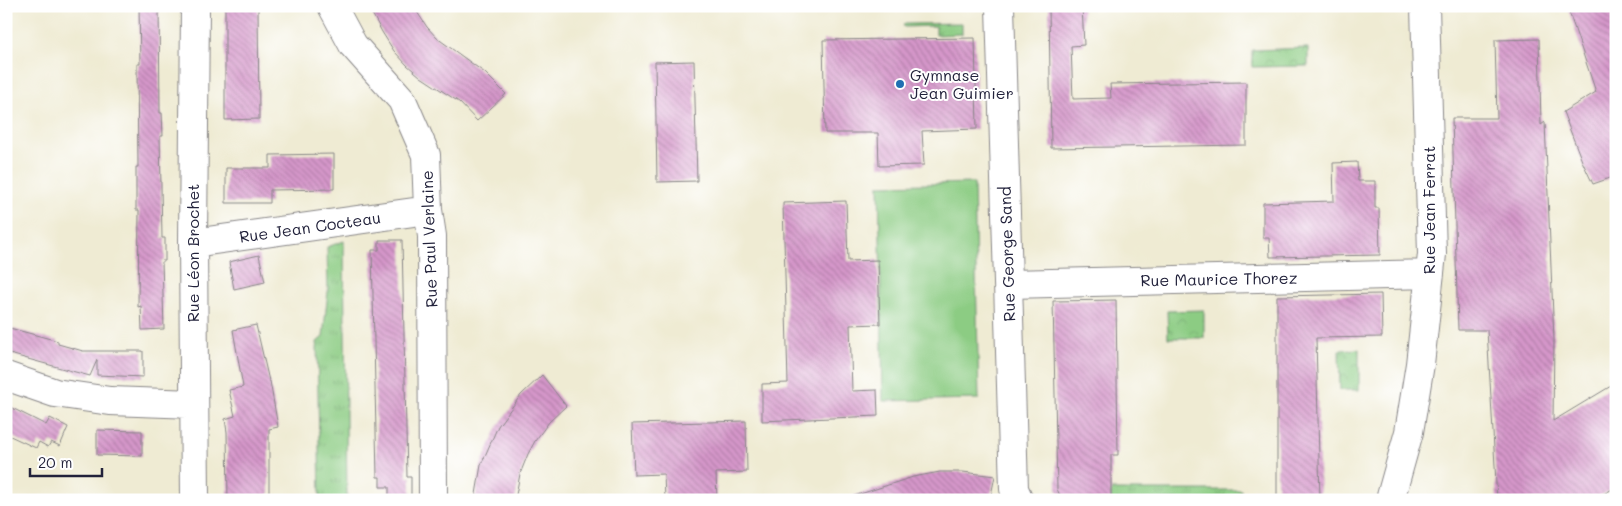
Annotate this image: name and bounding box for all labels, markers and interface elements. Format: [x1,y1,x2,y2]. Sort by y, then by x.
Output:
place label: Gymnase Jean Guimier [910,64,1014,103]
marker: Gymnase Jean Guimier [894,78,906,90]
street label: Rue Jean Ferrat [1418,146,1439,274]
street label: Rue Paul Verlaine [416,170,441,308]
street label: Rue Léon Brochet [182,184,203,322]
street label: Rue George Sand [994,186,1019,322]
street label: Rue Jean Cocteau [238,206,382,247]
street label: Rue Maurice Thorez [1140,267,1298,290]
scale bar [30,446,102,478]
text: 20 m [38,452,72,472]

